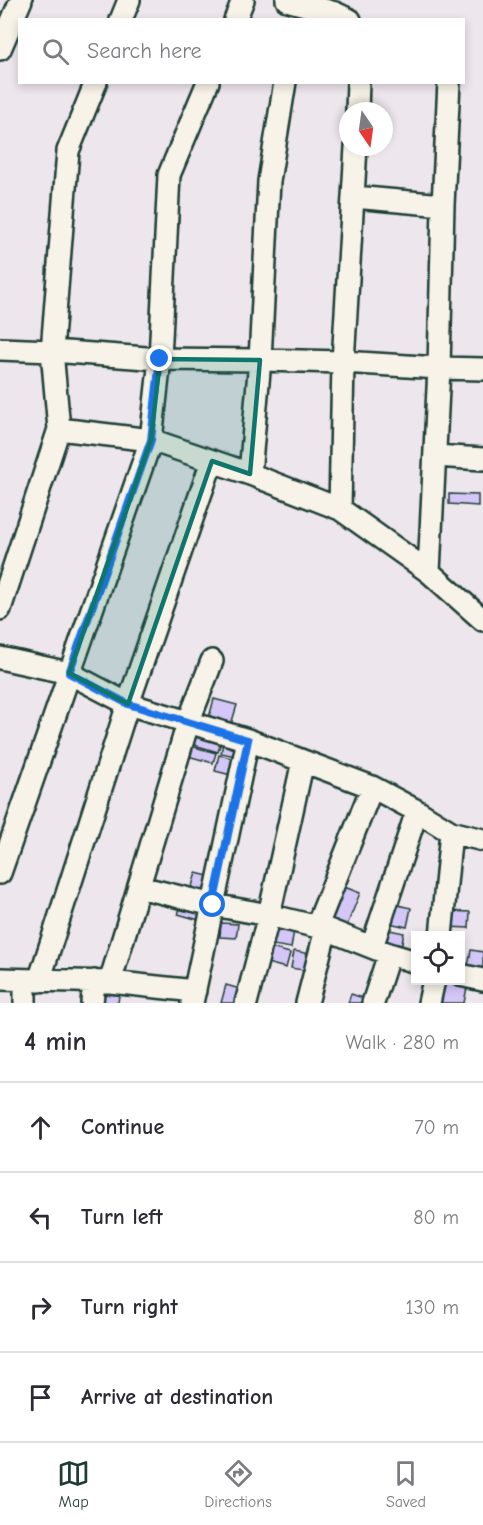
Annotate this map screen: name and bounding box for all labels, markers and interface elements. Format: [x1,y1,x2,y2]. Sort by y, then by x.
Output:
search box [18,18,465,84]
icon: search [39,35,72,68]
text: Search here [87,38,202,64]
north arrow [339,102,393,156]
route end [146,345,172,371]
route start [199,891,225,917]
map controls [411,931,465,985]
button: locate [411,931,465,985]
text: 4 min [24,1027,87,1057]
text: Walk · 280 m [346,1031,459,1054]
icon: ahead [24,1111,57,1144]
text: Continue [81,1114,164,1140]
text: 70 m [414,1116,459,1139]
icon: left [24,1201,57,1234]
text: Turn left [81,1204,163,1230]
text: 80 m [413,1206,459,1229]
icon: right [24,1291,57,1324]
text: Turn right [81,1294,178,1320]
text: 130 m [406,1296,459,1319]
icon: arrive [24,1381,57,1414]
text: Arrive at destination [81,1384,273,1410]
tab: Map [57,1457,90,1511]
tab: Directions [204,1457,272,1511]
tab: Saved [386,1457,426,1511]

